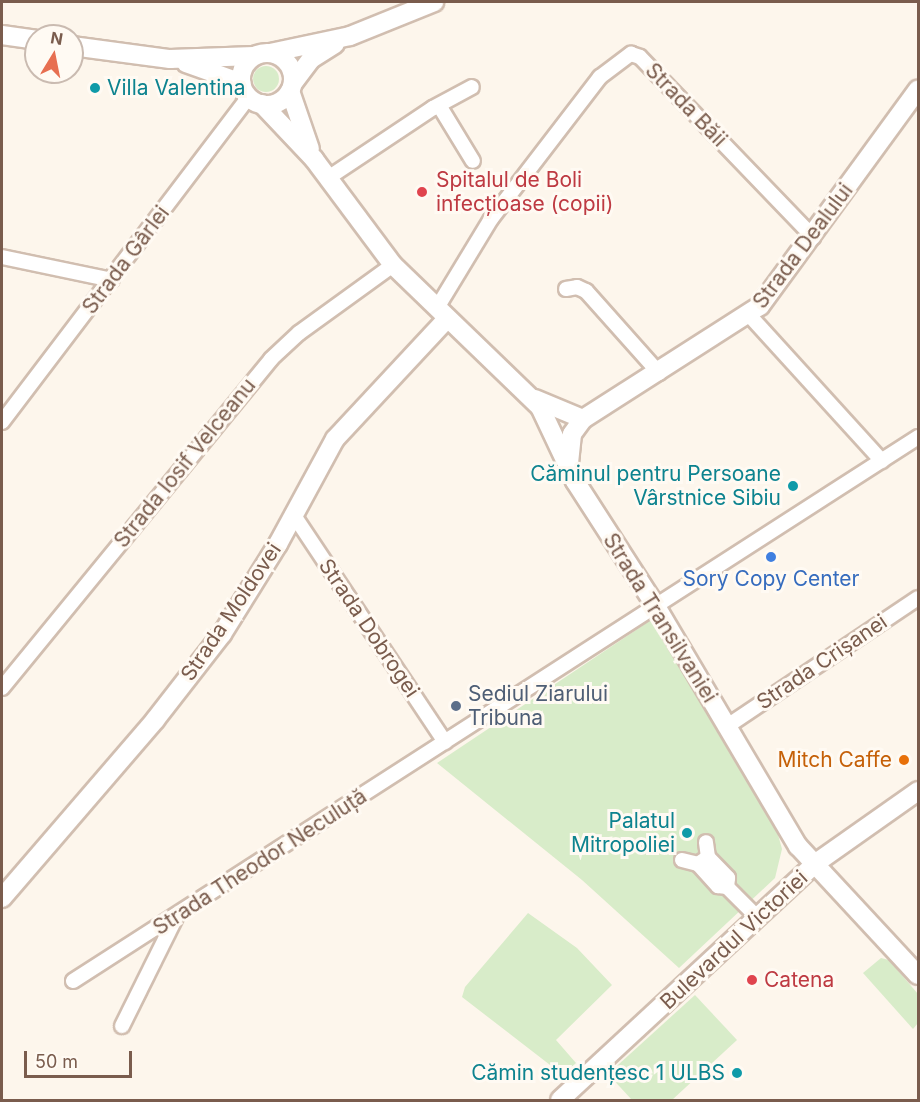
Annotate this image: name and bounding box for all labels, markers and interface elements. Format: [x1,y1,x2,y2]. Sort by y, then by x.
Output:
north arrow [24,24,84,84]
text: N [49,27,65,49]
street label: Strada Băii [640,58,732,152]
place label: Villa Valentina [107,75,246,101]
marker: Villa Valentina [88,81,102,95]
place label: Spitalul de Boli infecțioase (copii) [436,167,613,217]
street label: Strada Dealului [748,178,858,314]
marker: Spitalul de Boli infecțioase (copii) [413,183,431,201]
street label: Strada Gârlei [77,201,175,319]
street label: Strada Iosif Velceanu [109,373,261,553]
place label: Căminul pentru Persoane Vârstnice Sibiu [530,461,781,511]
marker: Căminul pentru Persoane Vârstnice Sibiu [786,479,800,493]
street label: Strada Transilvaniei [598,529,722,707]
street label: Strada Moldovei [176,538,286,686]
marker: Sory Copy Center [764,550,778,564]
street label: Strada Dobrogei [313,554,425,702]
place label: Sory Copy Center [683,566,859,592]
street label: Strada Crișanei [752,609,892,715]
place label: Sediul Ziarului Tribuna [468,681,608,731]
marker: Sediul Ziarului Tribuna [449,699,463,713]
place label: Mitch Caffe [777,747,892,773]
marker: Mitch Caffe [897,753,911,767]
street label: Strada Theodor Neculuță [149,784,371,940]
place label: Palatul Mitropoliei [571,808,675,858]
marker: Palatul Mitropoliei [680,826,694,840]
street label: Bulevardul Victoriei [655,865,813,1015]
place label: Catena [764,967,834,993]
marker: Catena [745,973,759,987]
scale bar [27,1039,135,1077]
text: 50 m [35,1051,78,1072]
place label: Cămin studențesc 1 ULBS [471,1060,725,1086]
marker: Cămin studențesc 1 ULBS [730,1066,744,1080]

